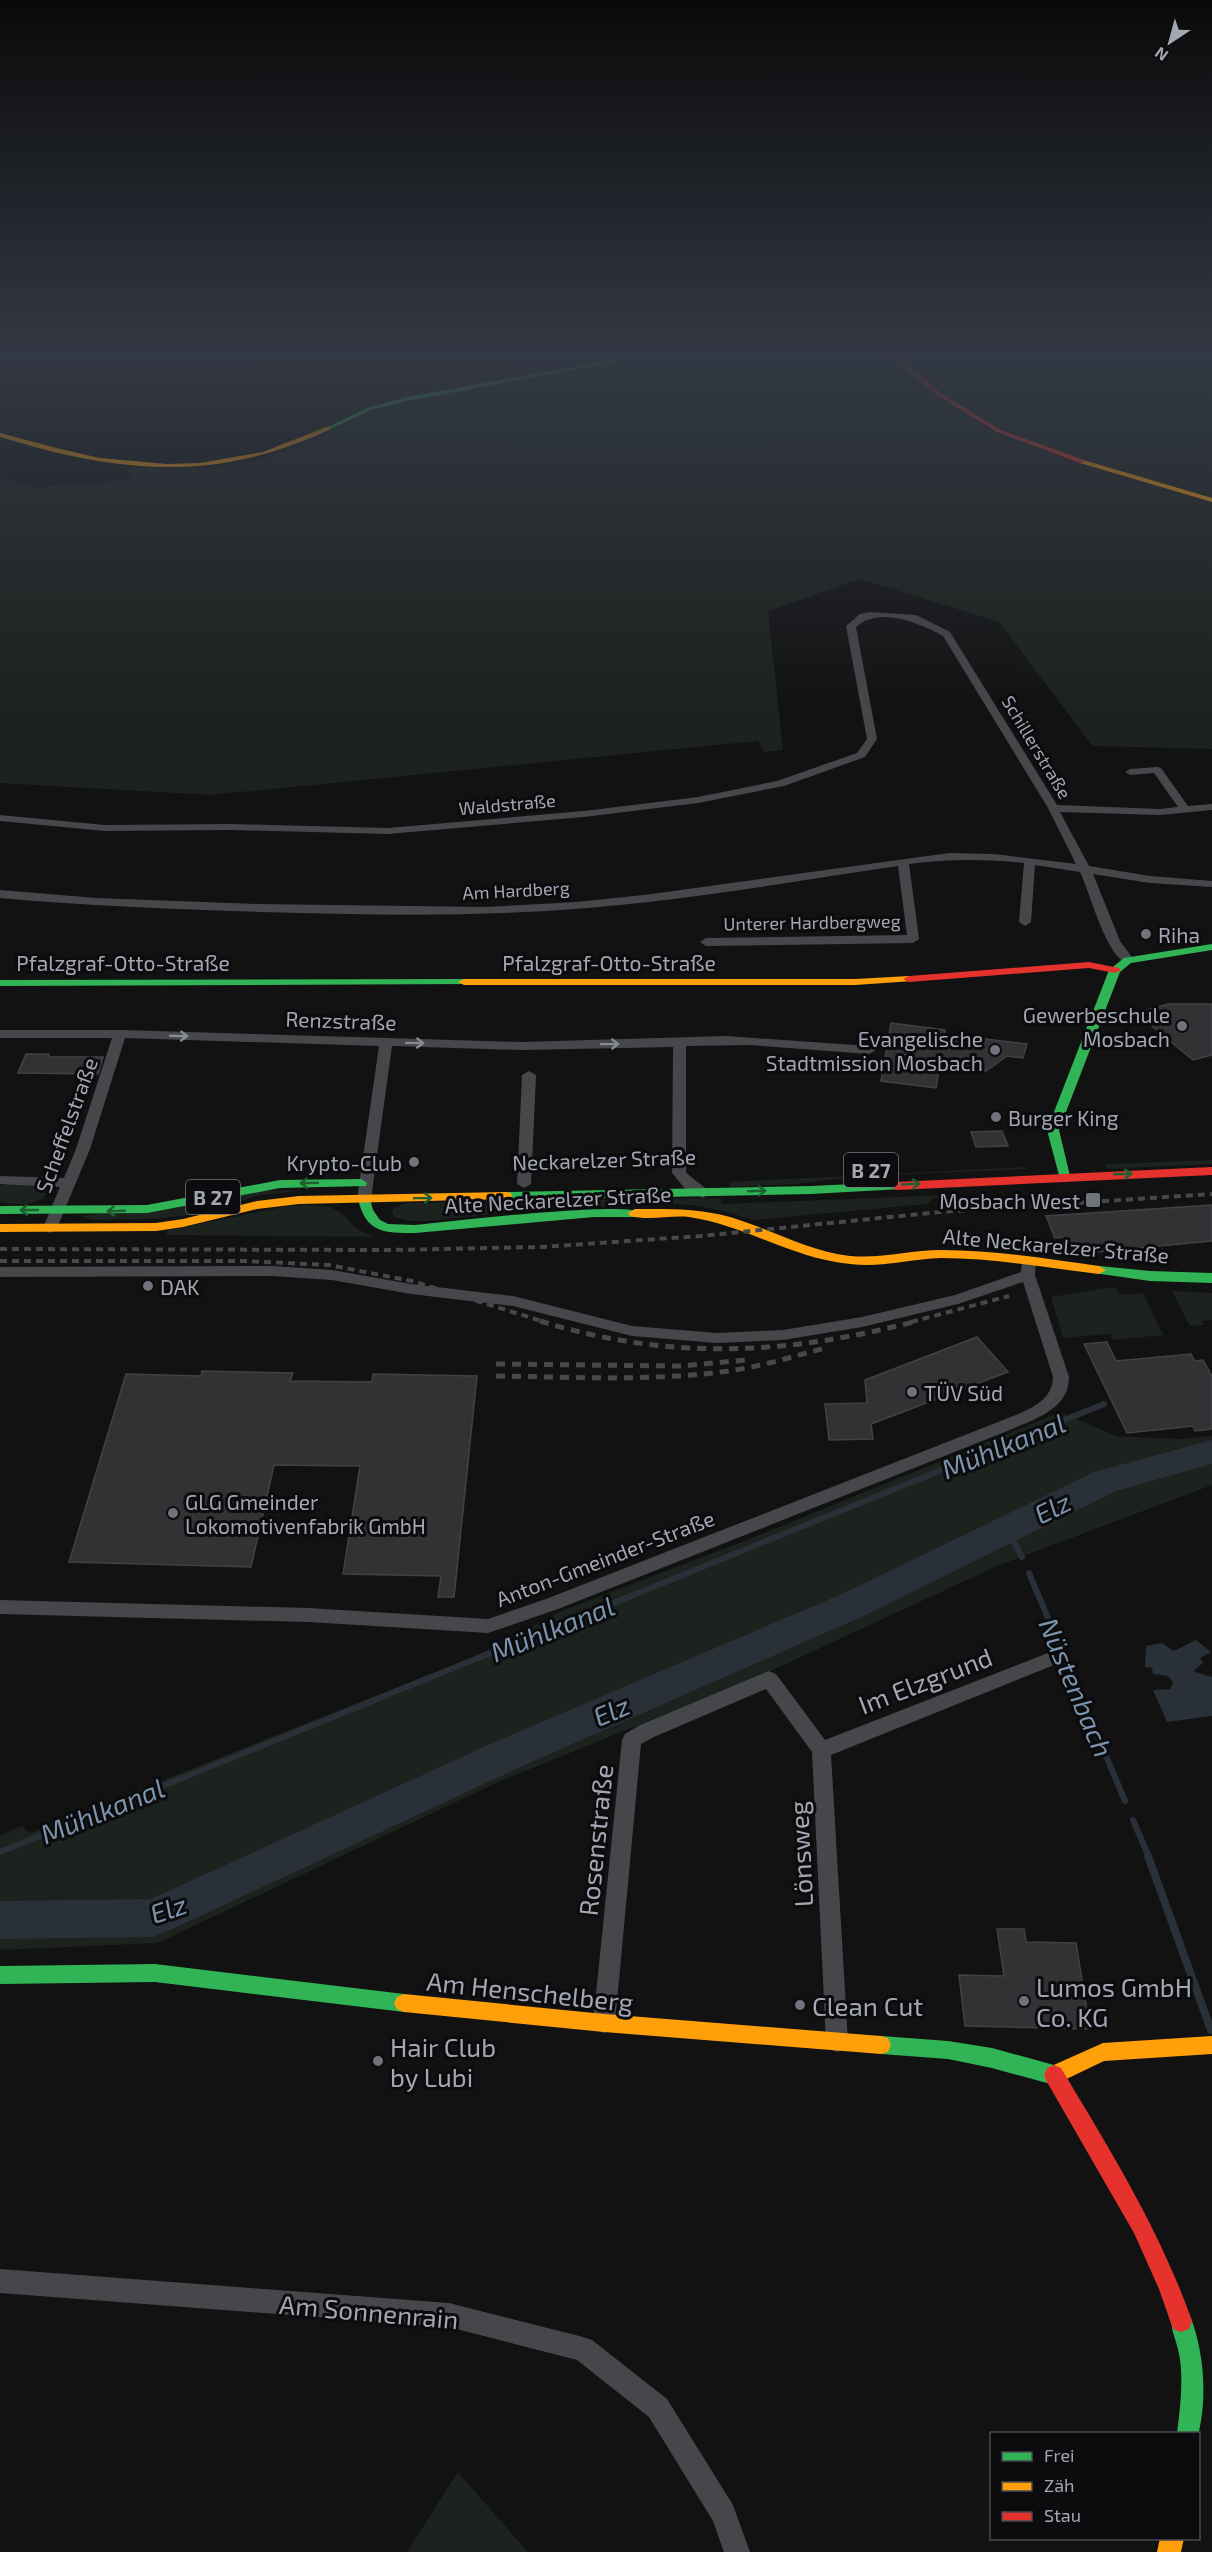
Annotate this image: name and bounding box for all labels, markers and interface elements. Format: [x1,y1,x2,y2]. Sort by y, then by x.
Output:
north arrow [1140,12,1200,72]
text: N [1151,43,1171,66]
street label: Schillerstraße [998,691,1076,803]
street label: Waldstraße [458,789,556,819]
street label: Am Hardberg [462,876,570,904]
street label: Unterer Hardbergweg [723,909,901,935]
place label: Riha [1158,922,1200,947]
marker: Riha [1139,927,1153,941]
street label: Pfalzgraf-Otto-Straße [16,950,230,975]
street label: Pfalzgraf-Otto-Straße [502,950,716,975]
place label: Gewerbeschule Mosbach [1023,1002,1170,1051]
street label: Renzstraße [285,1006,397,1034]
marker: Gewerbeschule Mosbach [1175,1019,1189,1033]
place label: Evangelische Stadtmission Mosbach [766,1026,983,1075]
one-way arrow [168,1030,188,1042]
one-way arrow [405,1037,425,1049]
one-way arrow [600,1039,620,1050]
marker: Evangelische Stadtmission Mosbach [988,1043,1002,1057]
street label: Scheffelstraße [30,1054,102,1196]
place label: Burger King [1008,1105,1119,1130]
marker: Burger King [989,1110,1003,1124]
street label: Neckarelzer Straße [512,1143,696,1175]
place label: Krypto-Club [286,1150,402,1175]
road number: B 27 [844,1153,898,1187]
marker: Krypto-Club [407,1155,421,1169]
one-way arrow [1112,1168,1132,1179]
one-way arrow [299,1177,319,1189]
one-way arrow [901,1179,921,1190]
road number: B 27 [186,1180,240,1214]
street label: Alte Neckarelzer Straße [444,1181,672,1217]
one-way arrow [746,1185,766,1197]
place label: Mosbach West [939,1188,1080,1213]
marker: Mosbach West [1084,1191,1102,1209]
one-way arrow [412,1192,432,1204]
one-way arrow [19,1204,39,1216]
one-way arrow [107,1205,127,1216]
street label: Alte Neckarelzer Straße [942,1223,1170,1267]
place label: DAK [160,1274,200,1299]
marker: DAK [141,1279,155,1293]
place label: TÜV Süd [924,1380,1003,1405]
marker: TÜV Süd [905,1385,919,1399]
water label: Mühlkanal [936,1406,1070,1484]
water label: Elz [1029,1485,1075,1529]
place label: GLG Gmeinder Lokomotivenfabrik GmbH [185,1489,426,1538]
street label: Anton-Gmeinder-Straße [492,1505,718,1611]
marker: GLG Gmeinder Lokomotivenfabrik GmbH [166,1506,180,1520]
water label: Mühlkanal [485,1589,619,1667]
water label: Nüstenbach [1033,1613,1121,1761]
street label: Im Elzgrund [854,1640,996,1720]
water label: Elz [588,1688,634,1732]
street label: Rosenstraße [572,1763,618,1917]
water label: Mühlkanal [35,1771,169,1849]
street label: Lönsweg [782,1800,818,1908]
water label: Elz [145,1887,191,1929]
street label: Am Henschelberg [425,1965,635,2017]
place label: Lumos GmbH Co. KG [1036,1971,1192,2032]
place label: Clean Cut [812,1990,923,2021]
marker: Lumos GmbH Co. KG [1017,1994,1031,2008]
marker: Clean Cut [793,1998,807,2012]
place label: Hair Club by Lubi [390,2031,496,2092]
marker: Hair Club by Lubi [371,2054,385,2068]
street label: Am Sonnenrain [278,2288,460,2334]
legend [990,2432,1200,2540]
text: Frei [1044,2444,1075,2466]
text: Zäh [1044,2474,1075,2496]
text: Stau [1044,2504,1081,2526]

